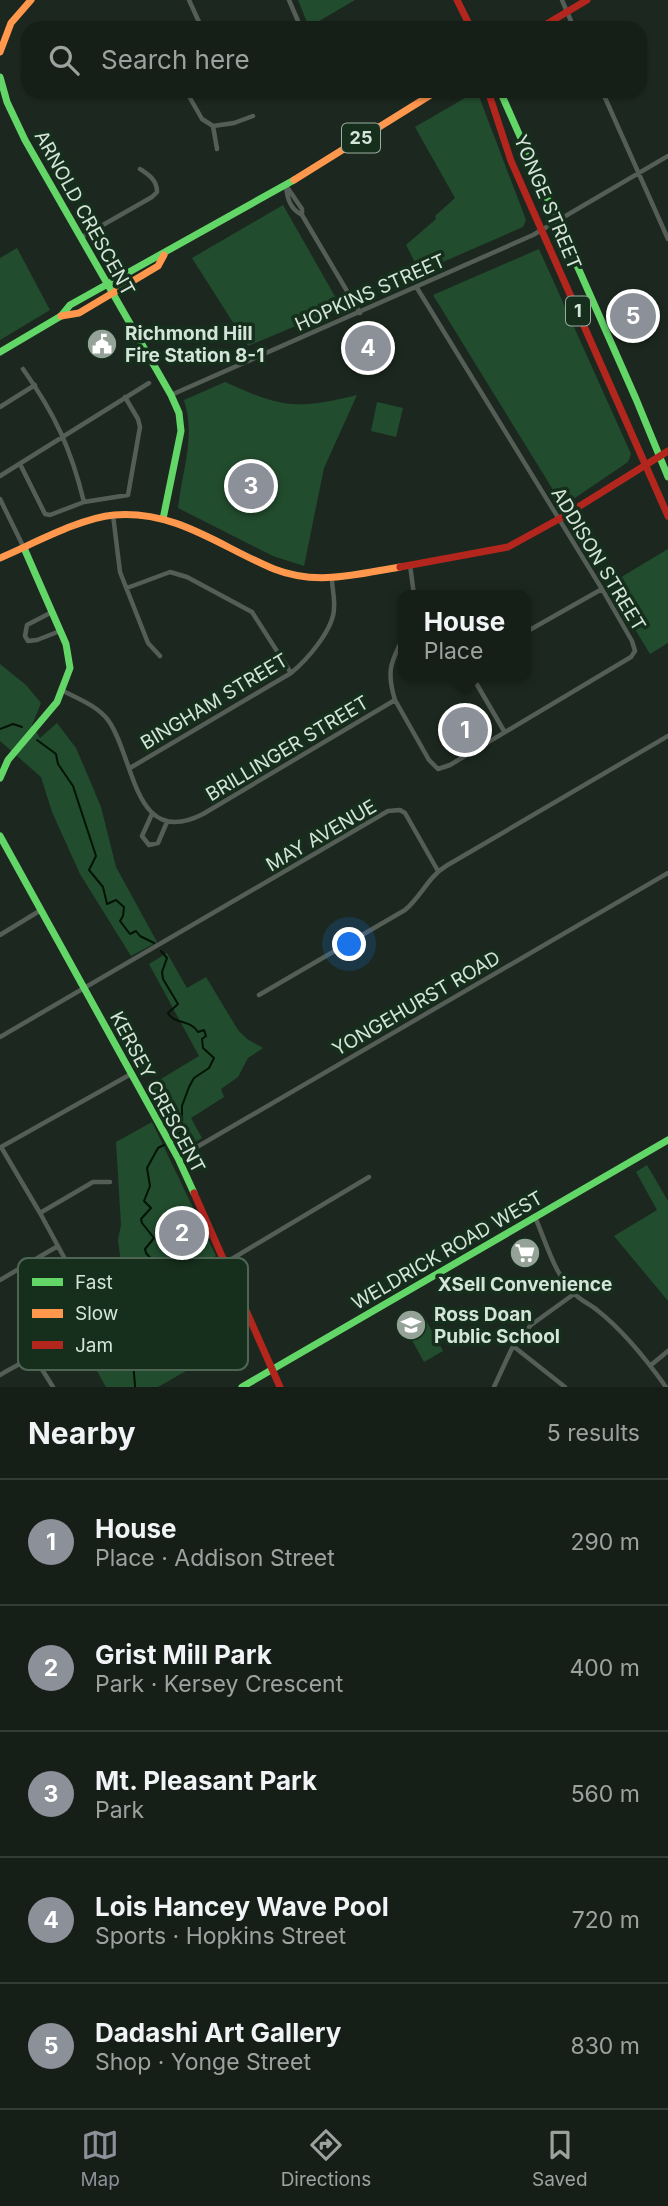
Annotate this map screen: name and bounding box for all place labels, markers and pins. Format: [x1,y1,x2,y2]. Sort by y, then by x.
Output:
pin: 5 [610,290,656,342]
place label: Richmond Hill Fire Station 8-1 [125,322,264,367]
pin: 4 [345,322,391,374]
public building icon: Richmond Hill Fire Station 8-1 [85,327,119,361]
pin: 3 [228,460,274,512]
pin: 1 [442,704,488,756]
pin: 2 [159,1207,205,1259]
supermarket icon: XSell Convenience [508,1236,542,1270]
place label: XSell Convenience [438,1273,612,1296]
place label: Ross Doan Public School [434,1303,560,1348]
school or university icon: Ross Doan Public School [394,1308,428,1342]

